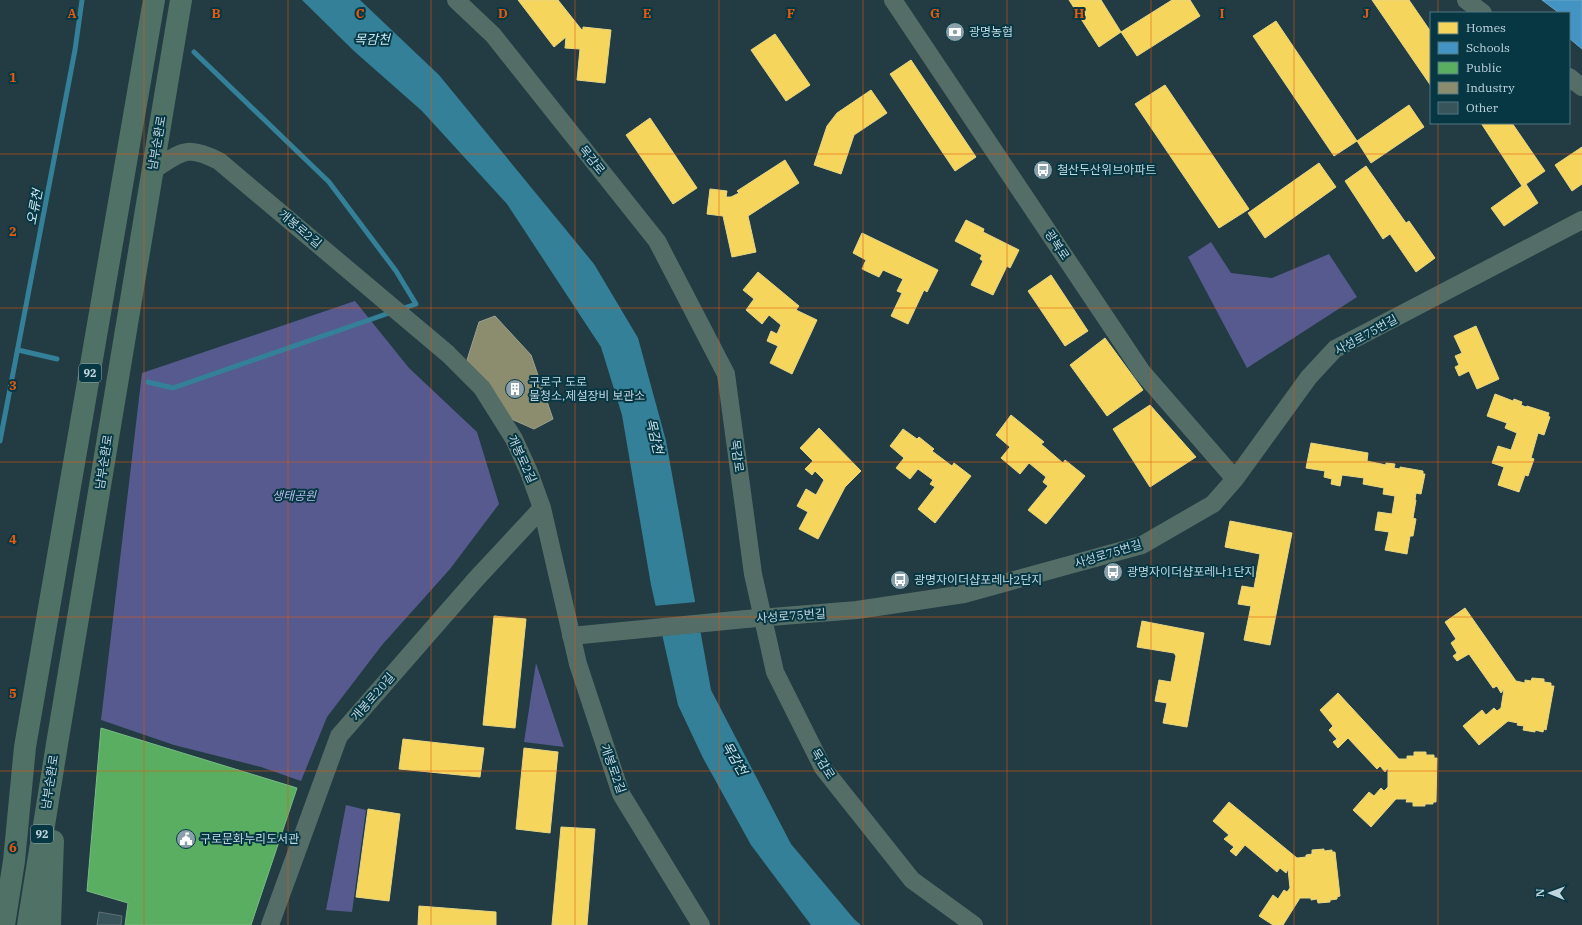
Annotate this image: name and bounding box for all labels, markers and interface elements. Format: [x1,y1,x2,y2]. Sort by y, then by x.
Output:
text: A [67,5,77,22]
text: B [211,5,221,22]
text: C [356,5,365,22]
text: D [498,5,508,22]
text: E [643,5,651,22]
text: F [787,5,795,22]
text: G [930,5,940,22]
text: H [1074,5,1085,22]
text: I [1220,5,1225,22]
text: J [1363,5,1370,22]
legend [1430,12,1570,124]
text: Homes [1466,20,1506,35]
bank icon: 광명농협 [944,21,966,43]
place label: 광명농협 [969,24,1013,39]
water label: 목감천 [354,31,391,48]
text: Schools [1466,40,1510,55]
text: Public [1466,60,1502,75]
text: 1 [9,69,17,86]
text: Industry [1466,80,1515,95]
text: Other [1466,100,1499,115]
street label: 남부순환로 [144,114,169,171]
street label: 목감로 [576,142,609,177]
bus stop icon: 철산두산위브아파트 [1032,159,1054,181]
place label: 철산두산위브아파트 [1057,162,1156,177]
water label: 오류천 [23,187,46,226]
street label: 개봉로2길 [276,206,325,251]
text: 2 [9,223,17,240]
street label: 광복로 [1042,227,1073,263]
street label: 사성로75번길 [1332,311,1400,358]
road number: 92 [79,364,101,382]
place label: 구로구 도로 물청소,제설장비 보관소 [529,374,645,403]
text: 3 [9,377,17,394]
building icon: 구로구 도로 물청소,제설장비 보관소 [504,378,526,400]
water label: 목감천 [642,417,667,457]
street label: 개봉로2길 [505,432,540,485]
street label: 남부순환로 [92,433,115,490]
street label: 목감로 [728,438,747,473]
park label: 생태공원 [272,488,317,503]
text: 4 [9,531,17,548]
street label: 사성로75번길 [1072,536,1143,571]
bus stop icon: 광명자이더샵포레나1단지 [1102,561,1124,583]
place label: 광명자이더샵포레나1단지 [1127,564,1256,579]
bus stop icon: 광명자이더샵포레나2단지 [889,569,911,591]
place label: 광명자이더샵포레나2단지 [914,572,1043,587]
street label: 사성로75번길 [756,606,826,625]
street label: 개봉로20길 [348,670,397,724]
text: 5 [9,685,17,702]
water label: 목감천 [718,738,751,779]
street label: 개봉로2길 [598,742,629,796]
street label: 목감로 [808,746,839,782]
street label: 남부순환로 [38,753,61,810]
road number: 92 [31,825,53,843]
public building icon: 구로문화누리도서관 [175,828,197,850]
place label: 구로문화누리도서관 [200,831,299,846]
text: 6 [9,839,17,856]
north arrow [1530,873,1570,913]
text: N [1533,888,1547,897]

